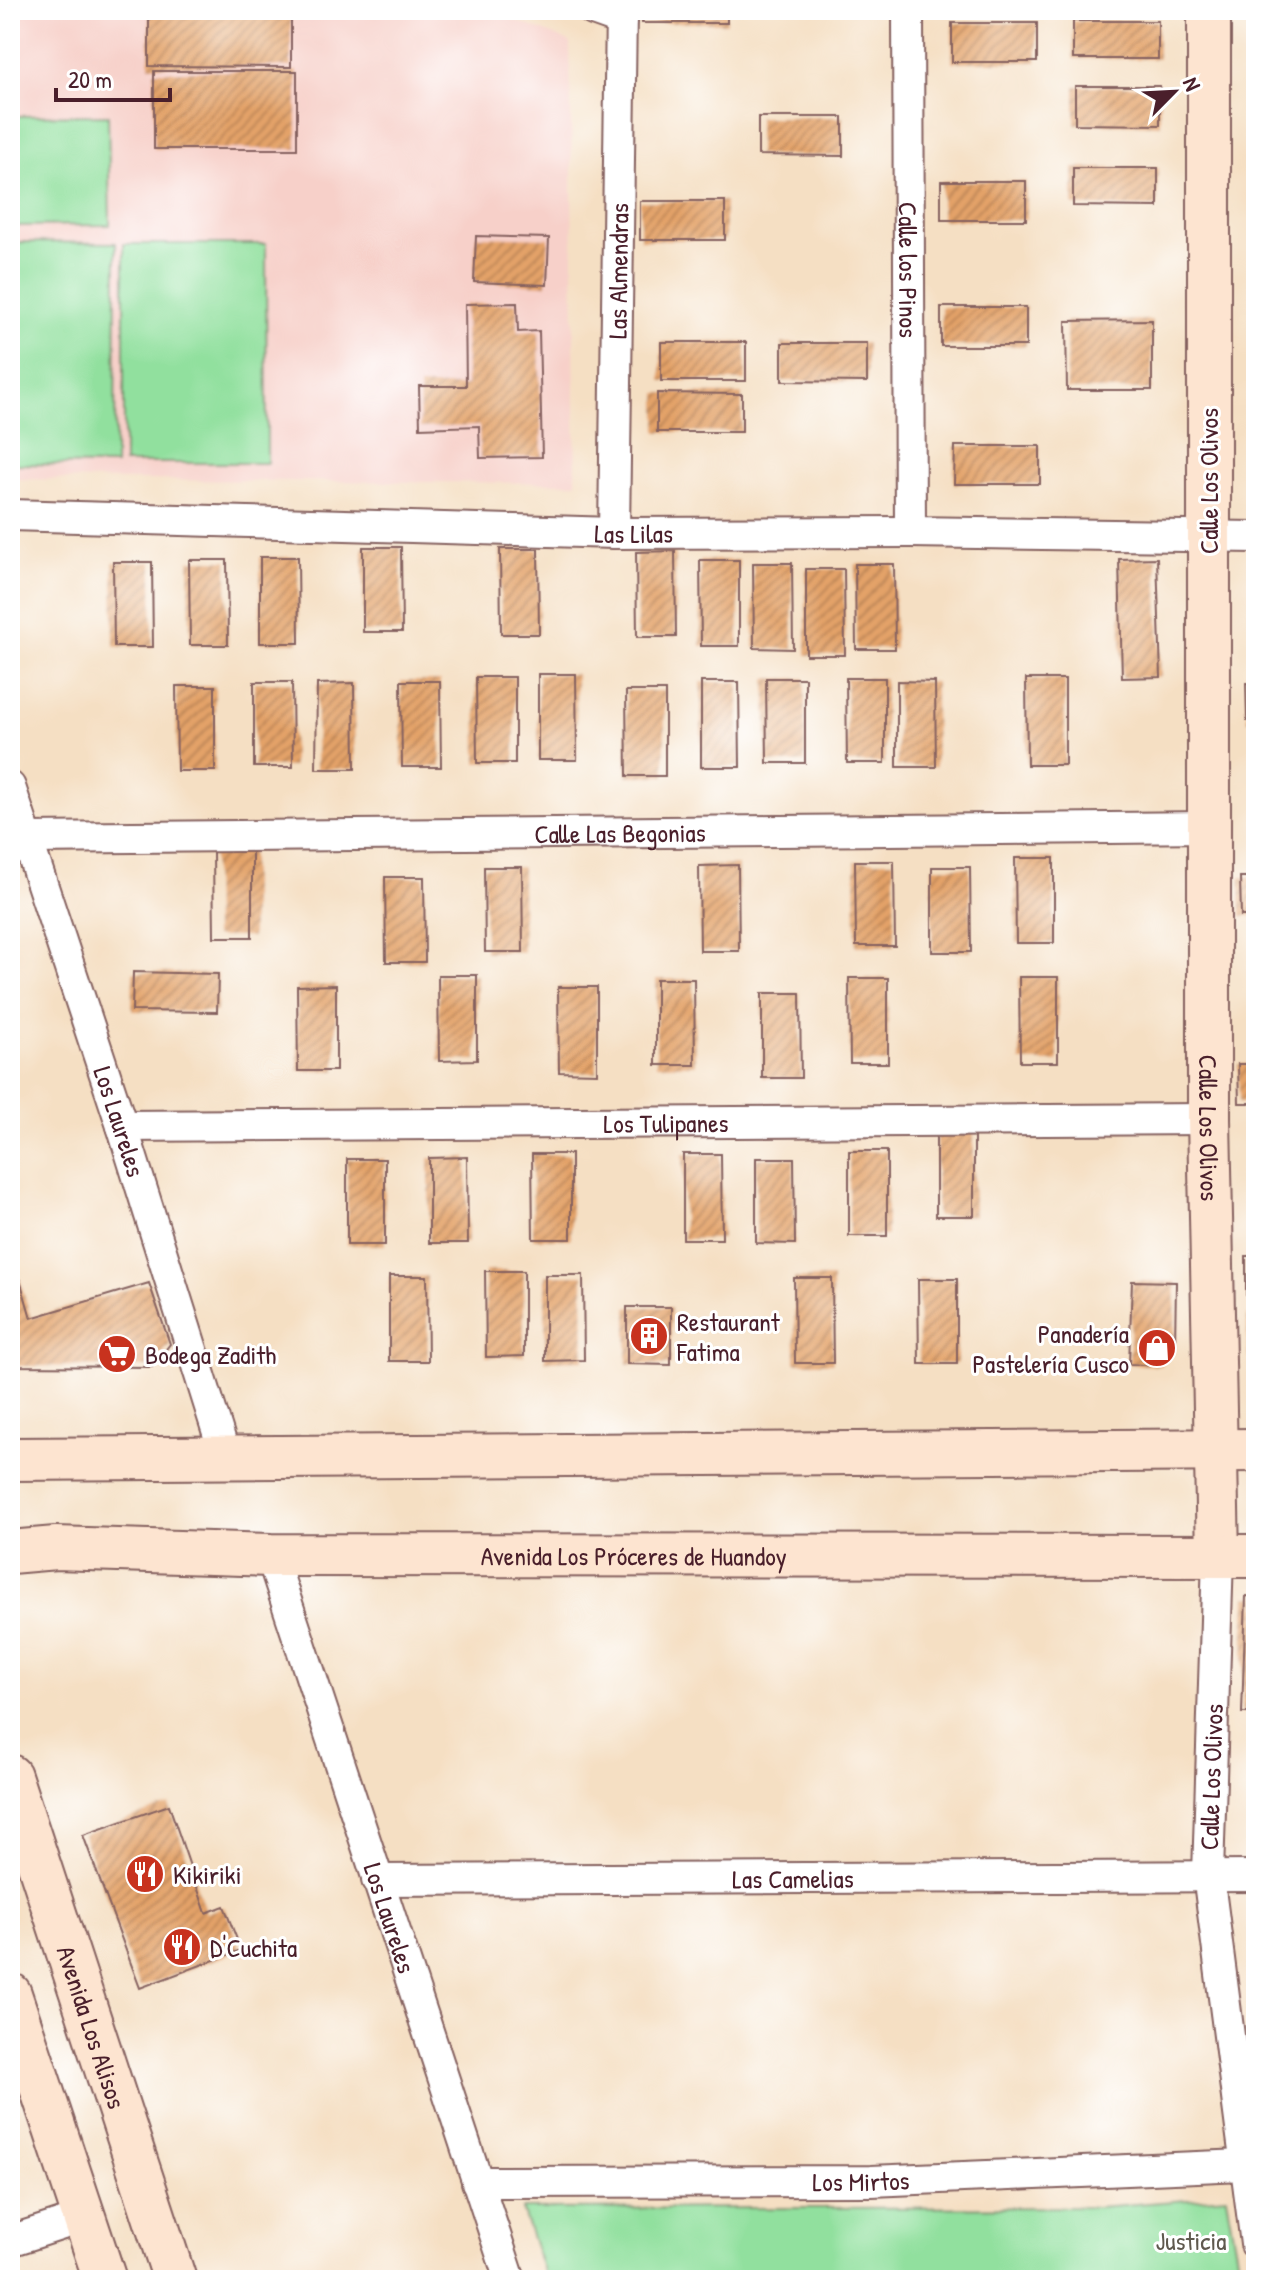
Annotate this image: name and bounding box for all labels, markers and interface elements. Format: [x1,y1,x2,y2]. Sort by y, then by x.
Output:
scale bar [56,52,170,102]
north arrow [1134,52,1214,132]
text: 20 m [68,63,112,95]
text: N [1176,72,1208,96]
street label: Calle los Pinos [891,202,927,338]
street label: Las Almendras [599,203,636,339]
street label: Calle Los Olivos [1191,408,1226,554]
street label: Las Lilas [594,515,673,551]
street label: Calle Las Begonias [534,814,706,851]
street label: Calle Los Olivos [1191,1055,1228,1201]
street label: Los Laureles [86,1062,154,1181]
street label: Los Tulipanes [603,1105,729,1140]
place label: Restaurant Fatima [676,1304,781,1369]
building icon: Restaurant Fatima [628,1315,670,1357]
place label: Panadería Pastelería Cusco [973,1316,1129,1381]
shop icon: Panadería Pastelería Cusco [1136,1327,1178,1369]
supermarket icon: Bodega Zadith [96,1333,138,1375]
place label: Bodega Zadith [145,1337,276,1372]
street label: Avenida Los Próceres de Huandoy [481,1538,787,1573]
street label: Calle Los Olivos [1191,1703,1231,1851]
restaurant icon: Kikiriki [124,1853,166,1895]
place label: Kikiriki [173,1857,241,1892]
street label: Los Laureles [356,1858,425,1977]
street label: Las Camelias [732,1860,854,1896]
restaurant icon: D'Cuchita [161,1926,203,1968]
place label: D'Cuchita [210,1930,297,1965]
street label: Avenida Los Alisos [49,1941,135,2113]
street label: Los Mirtos [812,2162,910,2199]
park label: Justicia [1156,2223,1226,2258]

